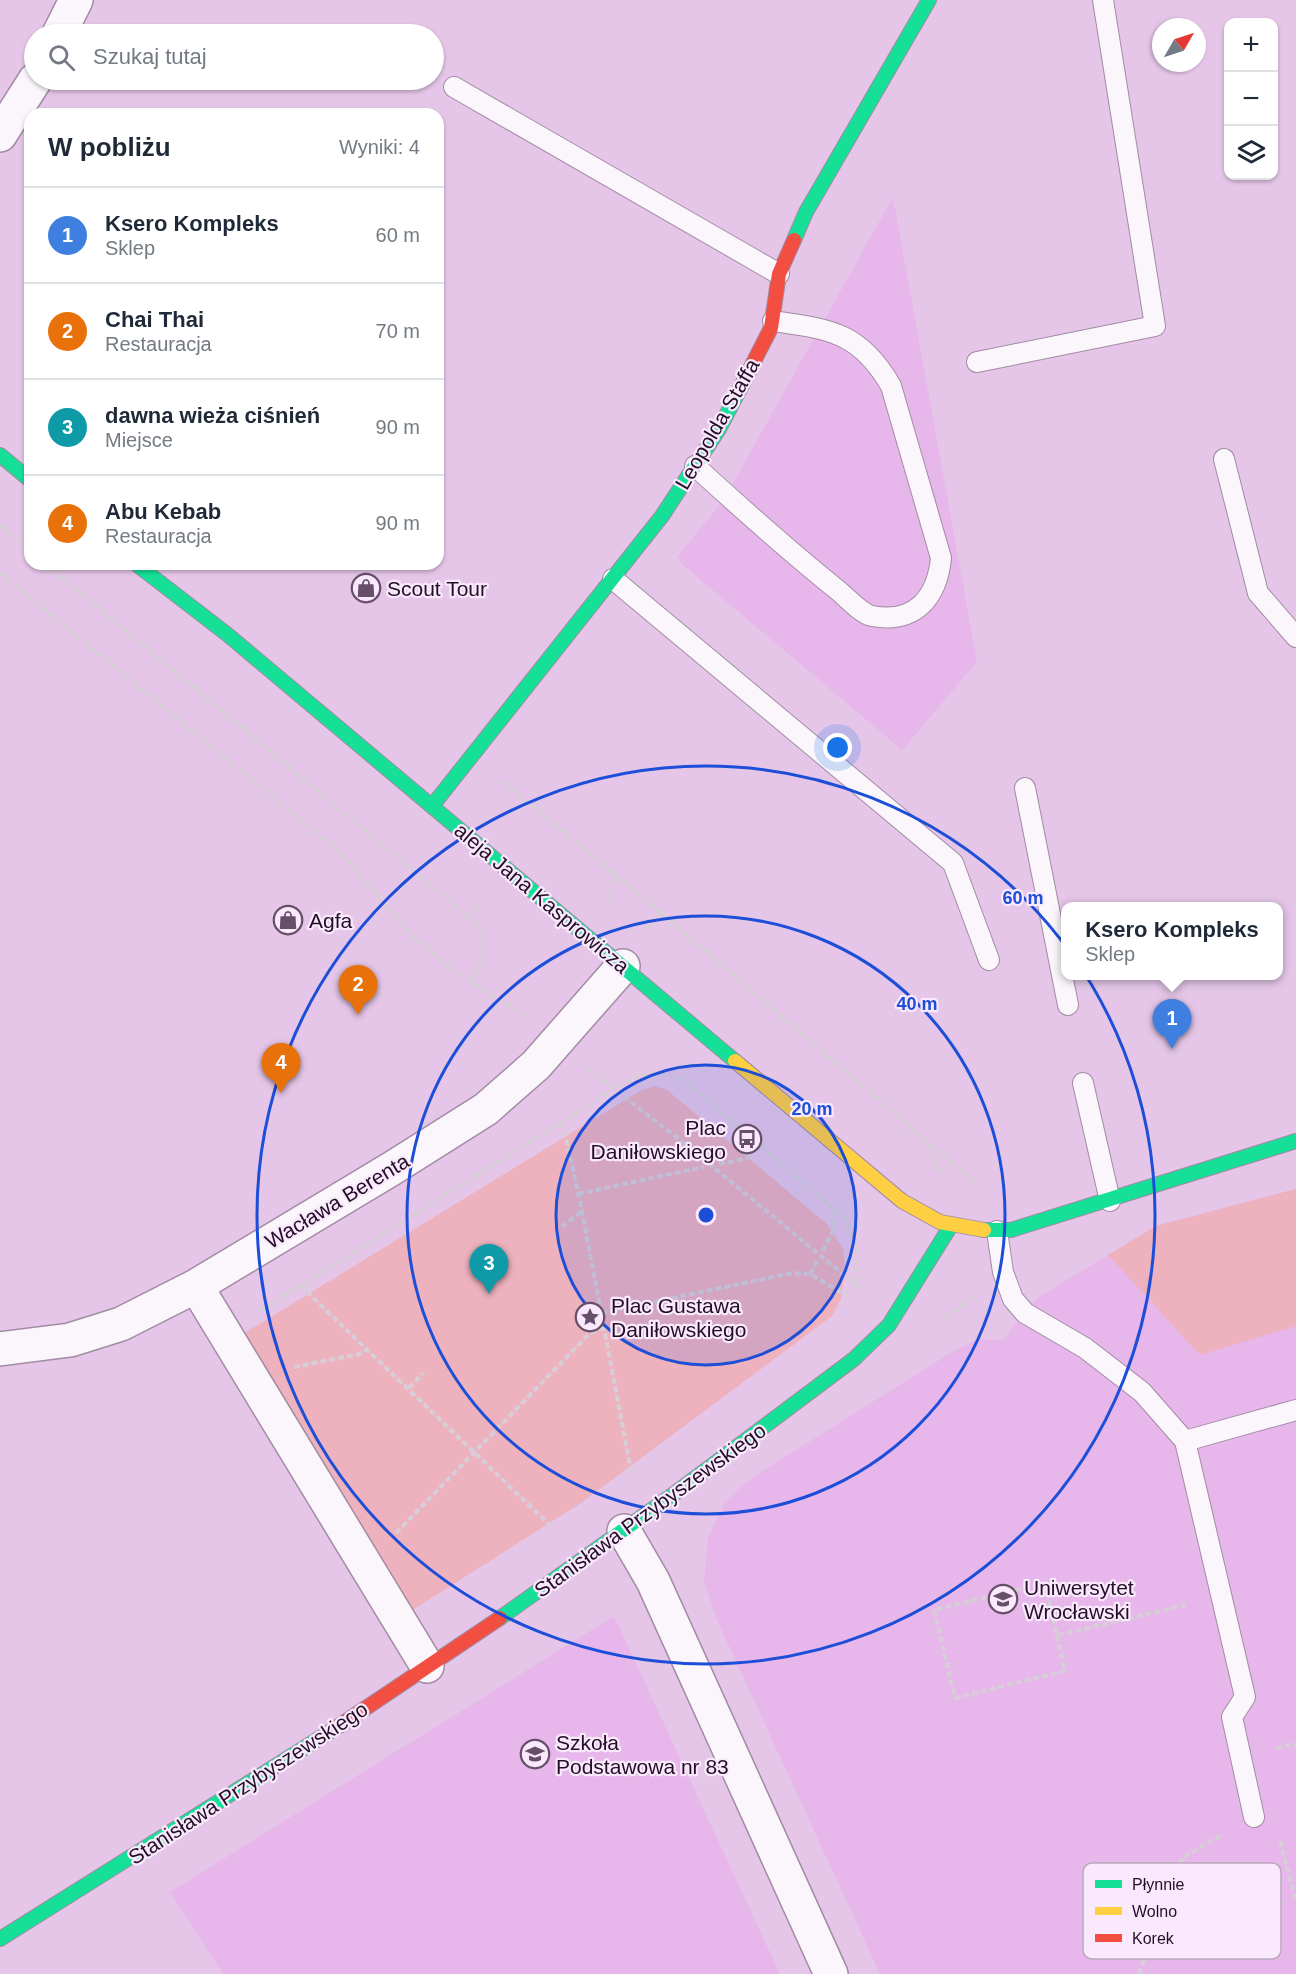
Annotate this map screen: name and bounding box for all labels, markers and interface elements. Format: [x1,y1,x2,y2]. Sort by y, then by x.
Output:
north arrow [1152,18,1206,72]
map controls [1224,18,1278,180]
button: + [1224,18,1278,72]
search box [24,24,444,90]
icon: search [45,41,78,74]
text: Szukaj tutaj [93,44,207,69]
button: − [1224,72,1278,126]
button: layers [1224,126,1278,180]
text: W pobliżu [48,132,171,162]
text: Wyniki: 4 [339,136,420,158]
text: Ksero Kompleks [105,211,279,236]
text: 1 [62,224,73,246]
text: 60 m [376,224,420,246]
text: Sklep [105,237,155,259]
text: Chai Thai [105,307,204,332]
text: 2 [62,320,73,342]
text: 70 m [376,320,420,342]
text: Restauracja [105,333,212,355]
street label: Leopolda Staffa [670,354,764,493]
text: dawna wieża ciśnień [105,403,320,428]
text: 3 [62,416,73,438]
text: 90 m [376,416,420,438]
text: Miejsce [105,429,173,451]
text: Abu Kebab [105,499,221,524]
text: 4 [62,512,73,534]
text: 90 m [376,512,420,534]
text: Restauracja [105,525,212,547]
shop icon: Scout Tour [350,572,382,604]
place label: Scout Tour [387,577,487,600]
your location [823,733,852,762]
street label: aleja Jana Kasprowicza [450,818,634,978]
text: 60 m [1002,888,1044,908]
popup [1061,902,1283,980]
shop icon: Agfa [272,904,304,936]
place label: Agfa [309,909,353,932]
text: Ksero Kompleks [1085,917,1259,942]
text: Sklep [1085,943,1135,965]
pin: 2 [338,966,378,1015]
text: 40 m [896,994,938,1014]
pin: 1 [1152,1000,1192,1049]
pin: 4 [262,1044,300,1093]
text: 20 m [791,1099,833,1119]
place label: Plac Daniłowskiego [591,1116,726,1163]
bus stop icon: Plac Daniłowskiego [731,1123,763,1155]
street label: Wacława Berenta [261,1149,413,1253]
centre of rings [696,1205,716,1225]
pin: 3 [470,1244,508,1294]
place label: Plac Gustawa Daniłowskiego [611,1294,746,1341]
place icon: Plac Gustawa Daniłowskiego [574,1301,606,1333]
street label: Stanisława Przybyszewskiego [530,1418,770,1602]
place label: Uniwersytet Wrocławski [1024,1576,1134,1623]
school or university icon: Uniwersytet Wrocławski [987,1583,1019,1615]
street label: Stanisława Przybyszewskiego [124,1697,372,1869]
place label: Szkoła Podstawowa nr 83 [556,1731,729,1778]
school or university icon: Szkoła Podstawowa nr 83 [519,1738,551,1770]
legend [1083,1863,1281,1959]
text: Płynnie [1132,1876,1185,1893]
text: Wolno [1132,1903,1177,1920]
text: Korek [1132,1930,1175,1947]

